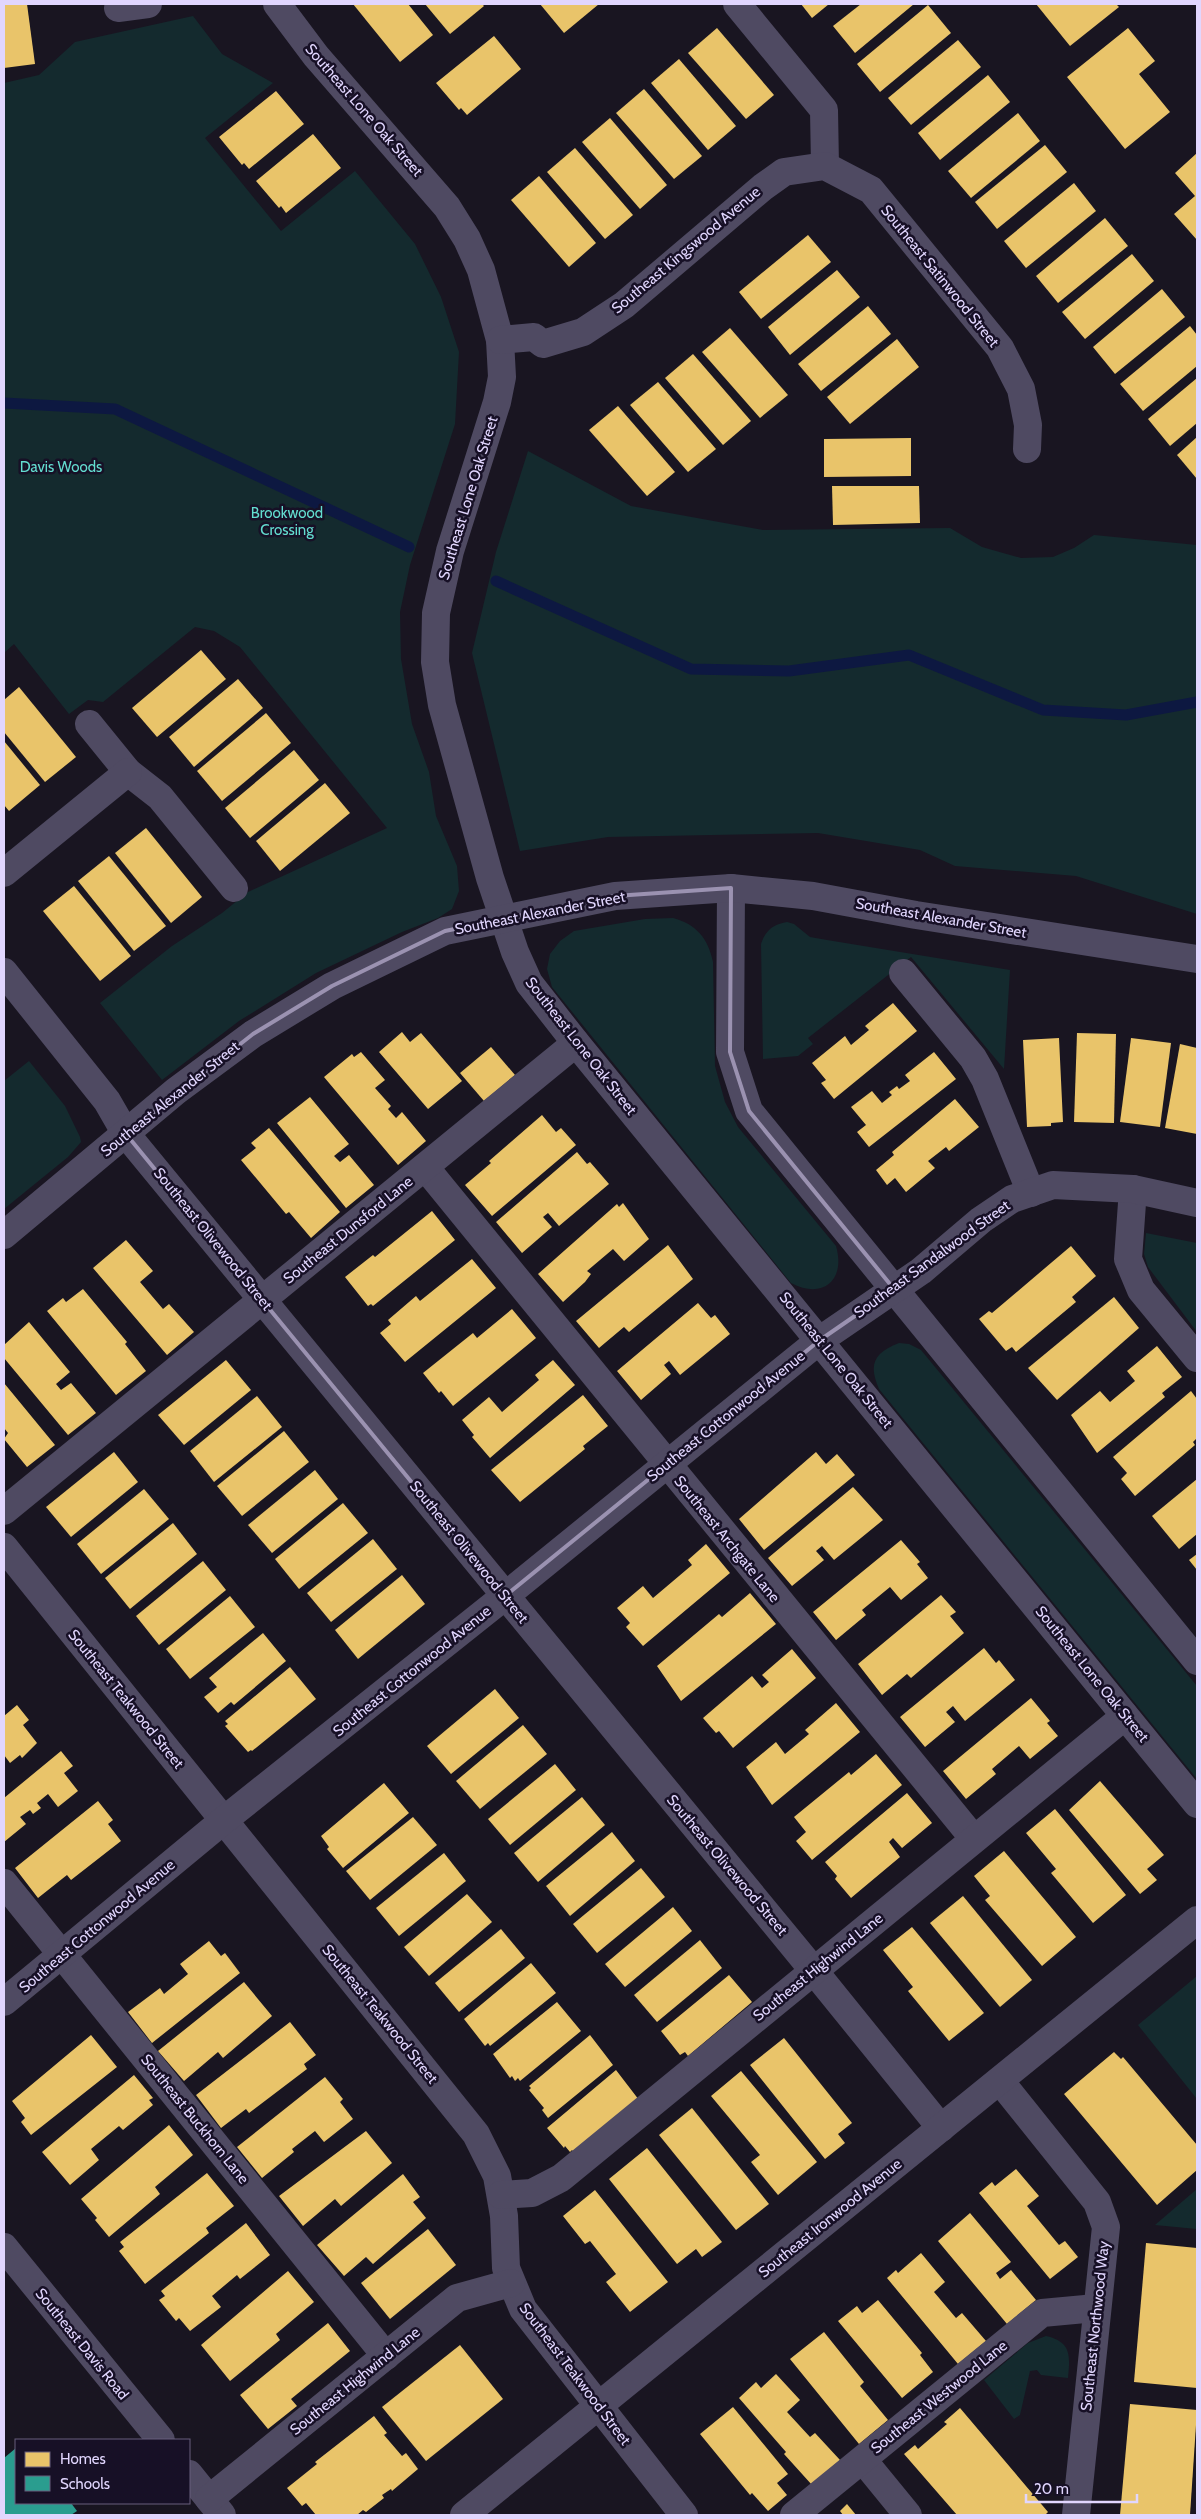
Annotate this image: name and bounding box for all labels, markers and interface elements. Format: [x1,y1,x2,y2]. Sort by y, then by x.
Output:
street label: Southeast Lone Oak Street [301,40,427,180]
street label: Southeast Kingswood Avenue [608,182,764,317]
street label: Southeast Satinwood Street [877,201,1003,351]
street label: Southeast Lone Oak Street [435,414,501,582]
park label: Davis Woods [20,458,102,476]
park label: Brookwood Crossing [251,504,323,539]
street label: Southeast Alexander Street [453,888,627,938]
street label: Southeast Alexander Street [854,894,1028,942]
street label: Southeast Lone Oak Street [522,974,640,1118]
street label: Southeast Alexander Street [97,1038,243,1160]
street label: Southeast Olivewood Street [150,1164,276,1314]
street label: Southeast Dunsford Lane [280,1172,416,1288]
street label: Southeast Sandalwood Street [850,1196,1014,1322]
street label: Southeast Lone Oak Street [776,1288,896,1432]
street label: Southeast Cottonwood Avenue [643,1347,809,1485]
street label: Southeast Archgate Lane [670,1472,784,1606]
street label: Southeast Olivewood Street [406,1477,532,1627]
street label: Southeast Cottonwood Avenue [329,1602,495,1740]
street label: Southeast Lone Oak Street [1032,1602,1152,1746]
street label: Southeast Teakwood Street [64,1626,188,1772]
street label: Southeast Olivewood Street [663,1791,791,1939]
street label: Southeast Cottonwood Avenue [15,1855,179,1996]
street label: Southeast Highwind Lane [750,1909,887,2025]
street label: Southeast Teakwood Street [318,1941,442,2087]
street label: Southeast Buckhorn Lane [137,2051,253,2188]
street label: Southeast Ironwood Avenue [755,2155,905,2281]
street label: Southeast Northwood Way [1077,2240,1113,2412]
street label: Southeast Davis Road [32,2285,132,2403]
street label: Southeast Teakwood Street [516,2299,634,2449]
street label: Southeast Highwind Lane [287,2323,424,2439]
street label: Southeast Westwood Lane [867,2336,1011,2457]
legend [15,2439,190,2504]
text: Homes [60,2450,106,2468]
scale bar [1026,2472,1137,2504]
text: Schools [60,2475,110,2493]
text: 20 m [1034,2480,1069,2498]

